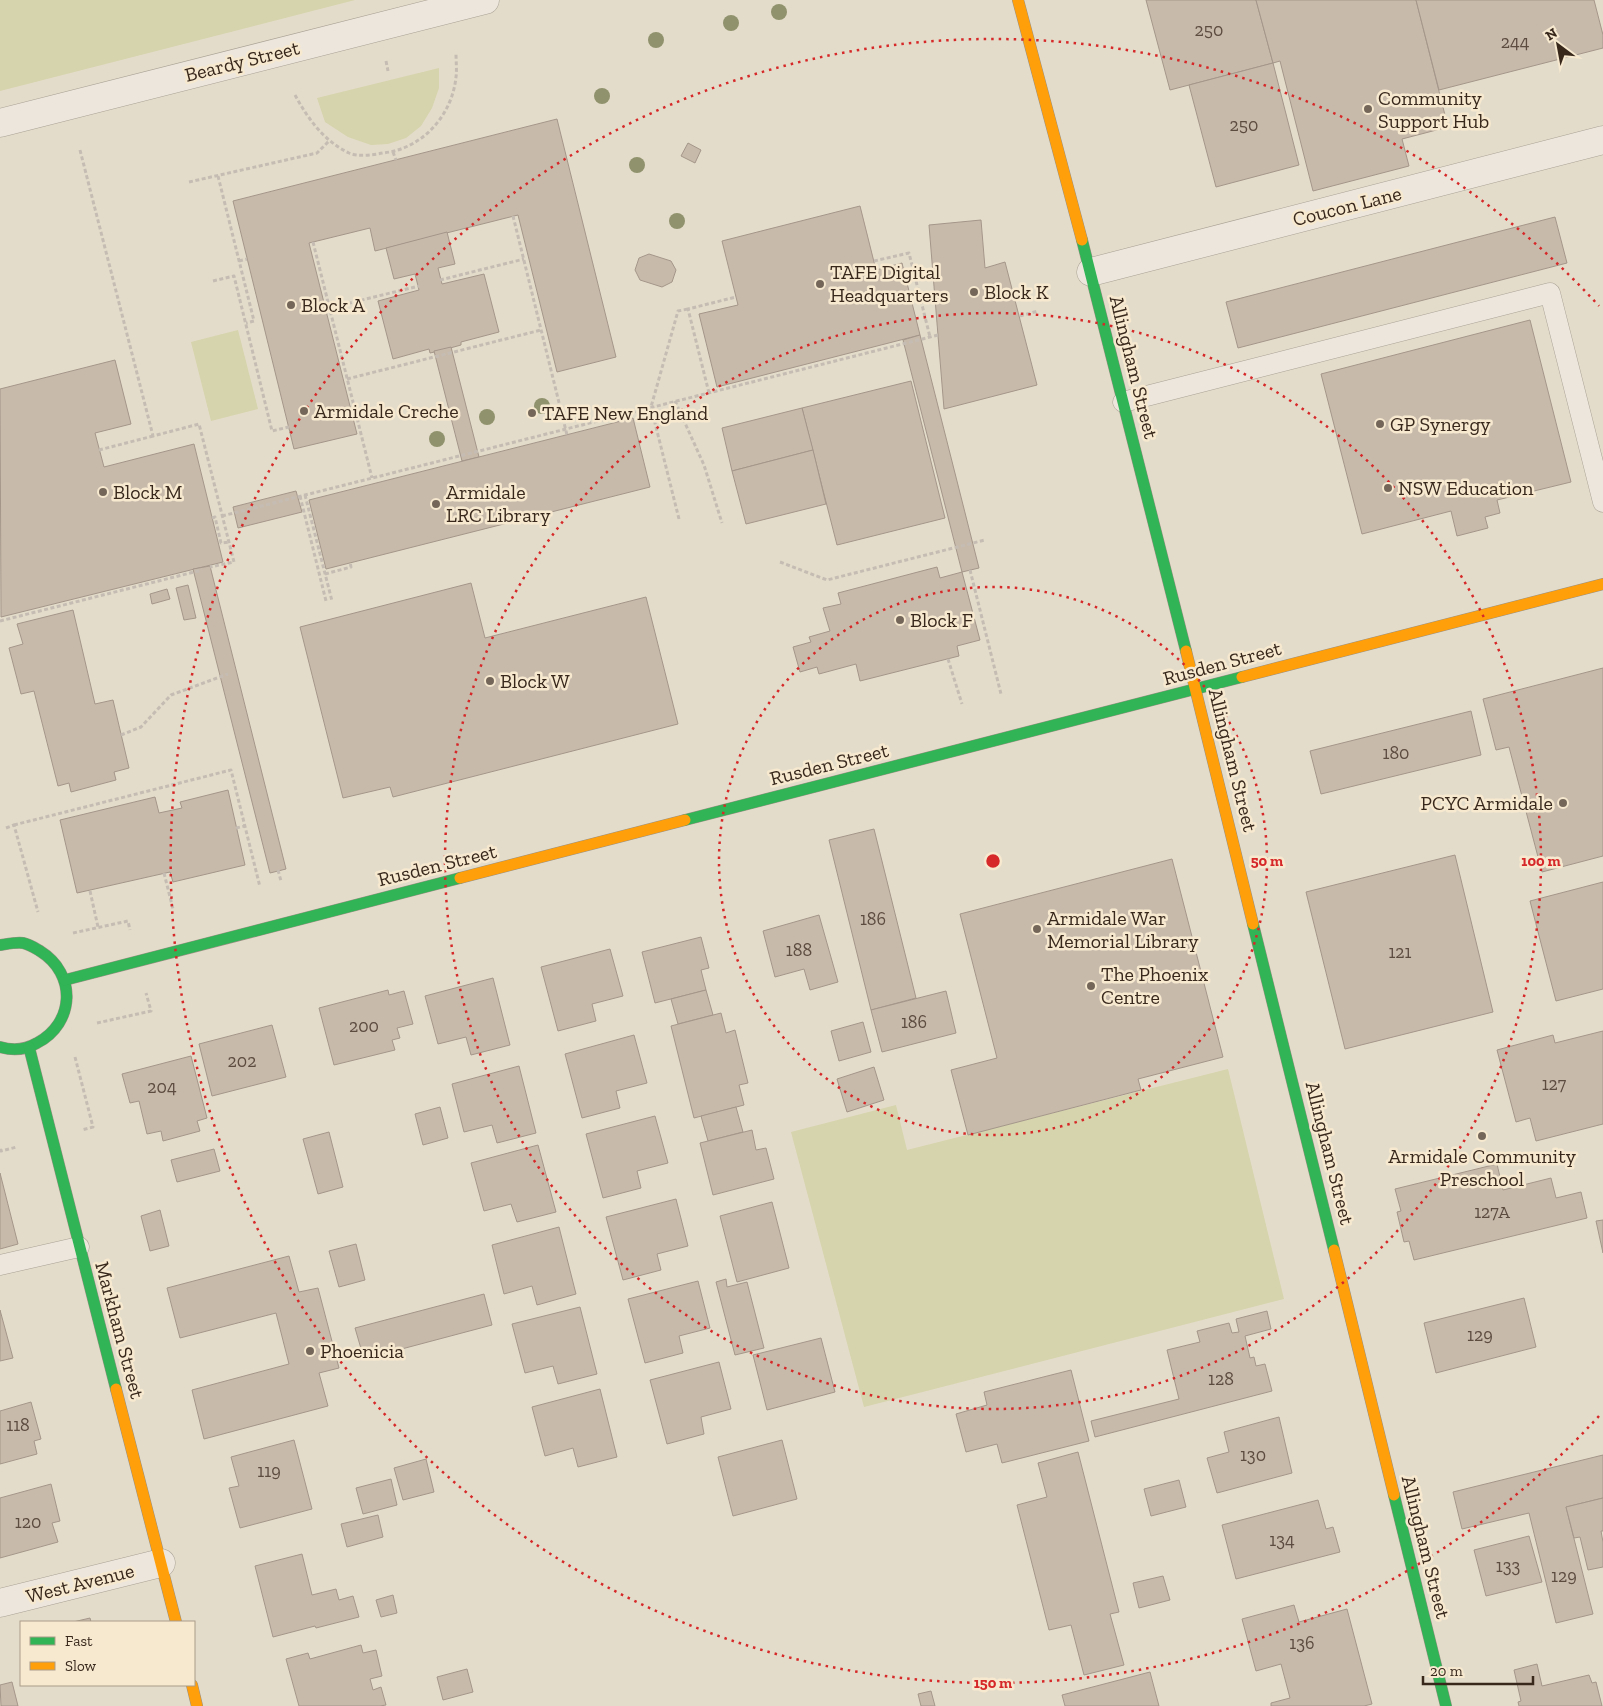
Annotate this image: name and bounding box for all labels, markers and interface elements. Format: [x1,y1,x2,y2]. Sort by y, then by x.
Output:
house number: 250 [1195,19,1223,41]
north arrow [1533,20,1583,70]
text: N [1542,24,1561,44]
house number: 244 [1501,31,1530,53]
street label: Beardy Street [182,35,302,87]
place label: Community Support Hub [1378,86,1489,133]
marker: Community Support Hub [1362,103,1374,115]
house number: 250 [1230,114,1258,136]
street label: Coucon Lane [1290,181,1404,231]
place label: TAFE Digital Headquarters [830,260,949,307]
marker: TAFE Digital Headquarters [814,278,826,290]
place label: Block K [984,280,1049,304]
marker: Block K [968,286,980,298]
place label: Block A [301,293,366,317]
street label: Allingham Street [1105,293,1164,442]
marker: Block A [285,299,297,311]
place label: Armidale Creche [314,399,459,423]
place label: TAFE New England [542,401,708,425]
marker: Armidale Creche [298,405,310,417]
marker: TAFE New England [526,407,538,419]
place label: GP Synergy [1390,412,1491,436]
marker: GP Synergy [1374,418,1386,430]
place label: NSW Education [1398,476,1534,500]
place label: Block M [113,480,182,504]
place label: Armidale LRC Library [446,480,551,527]
marker: NSW Education [1382,482,1394,494]
marker: Block M [97,486,109,498]
marker: Armidale LRC Library [430,498,442,510]
place label: Block F [910,608,973,632]
marker: Block F [894,614,906,626]
street label: Rusden Street [1160,636,1284,690]
place label: Block W [500,669,570,693]
marker: Block W [484,675,496,687]
street label: Allingham Street [1204,686,1263,835]
street label: Rusden Street [767,738,891,790]
house number: 180 [1383,742,1409,764]
place label: PCYC Armidale [1421,791,1553,815]
marker: PCYC Armidale [1557,797,1569,809]
street label: Rusden Street [375,839,499,891]
centre of rings [984,852,1002,870]
text: 50 m [1251,852,1283,870]
text: 100 m [1521,852,1561,870]
place label: Armidale War Memorial Library [1047,906,1199,953]
house number: 186 [860,908,886,930]
marker: Armidale War Memorial Library [1031,923,1043,935]
house number: 188 [786,939,812,961]
house number: 121 [1388,941,1412,963]
place label: The Phoenix Centre [1101,962,1208,1009]
marker: The Phoenix Centre [1085,980,1097,992]
house number: 186 [901,1011,927,1033]
house number: 200 [349,1015,379,1037]
house number: 202 [228,1050,256,1072]
house number: 127 [1542,1073,1567,1095]
house number: 204 [147,1076,177,1098]
street label: Allingham Street [1301,1079,1360,1228]
marker: Armidale Community Preschool [1476,1130,1488,1142]
place label: Armidale Community Preschool [1388,1144,1577,1191]
house number: 127A [1474,1201,1510,1223]
street label: Markham Street [90,1259,150,1402]
house number: 129 [1467,1324,1493,1346]
place label: Phoenicia [320,1339,404,1363]
marker: Phoenicia [304,1345,316,1357]
house number: 128 [1208,1368,1234,1390]
house number: 118 [6,1414,30,1436]
house number: 130 [1240,1444,1266,1466]
house number: 119 [257,1460,281,1482]
street label: Allingham Street [1397,1473,1456,1622]
house number: 120 [15,1511,41,1533]
house number: 134 [1269,1529,1295,1551]
house number: 133 [1496,1555,1520,1577]
street label: West Avenue [23,1558,137,1608]
house number: 129 [1551,1565,1577,1587]
legend [20,1621,195,1686]
text: Fast [65,1632,93,1650]
house number: 136 [1289,1632,1315,1654]
scale bar [1423,1654,1533,1686]
text: Slow [65,1657,97,1675]
text: 20 m [1430,1662,1463,1680]
text: 150 m [974,1674,1012,1692]

